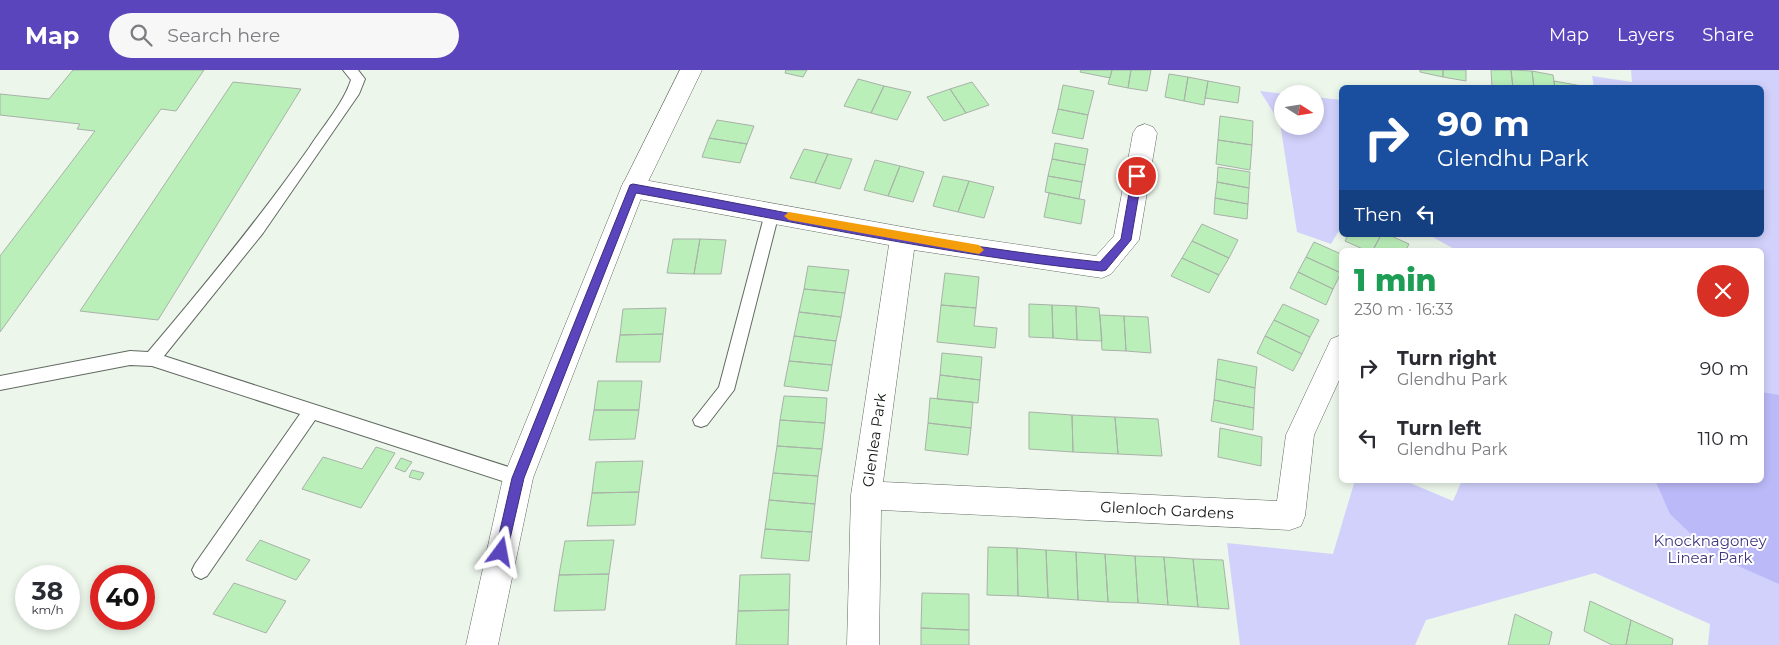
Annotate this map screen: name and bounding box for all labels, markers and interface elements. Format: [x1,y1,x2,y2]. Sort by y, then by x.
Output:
search box [109,13,459,58]
text: Map [25,21,79,50]
icon: search [127,21,155,49]
text: Search here [167,24,280,47]
text: Map [1549,24,1589,46]
text: Layers [1617,24,1674,46]
text: Share [1702,24,1754,46]
north arrow [1274,85,1324,135]
map controls [1274,85,1324,135]
text: 90 m [1437,102,1530,145]
icon: right [1354,105,1419,170]
text: Glendhu Park [1437,145,1589,172]
pin [1116,155,1158,197]
icon: arrive [1123,162,1151,190]
icon: left [1412,200,1440,228]
text: Then [1354,203,1402,226]
text: 1 min [1354,262,1437,299]
button: close [1697,265,1749,317]
text: 230 m · 16:33 [1354,300,1453,319]
text: Turn right [1397,347,1497,370]
icon: right [1354,354,1382,382]
text: 90 m [1700,357,1749,380]
text: Glendhu Park [1397,370,1507,389]
street label: Glenlea Park [858,392,890,488]
text: Turn left [1397,417,1482,440]
icon: left [1354,424,1382,452]
text: 110 m [1698,427,1749,450]
text: Glendhu Park [1397,440,1507,459]
street label: Glenloch Gardens [1100,497,1234,523]
position arrow [474,525,526,577]
park label: Knocknagoney Linear Park [1653,531,1767,567]
speed limit sign: 40 [90,565,155,630]
text: 38 [32,576,63,606]
text: km/h [31,602,64,617]

